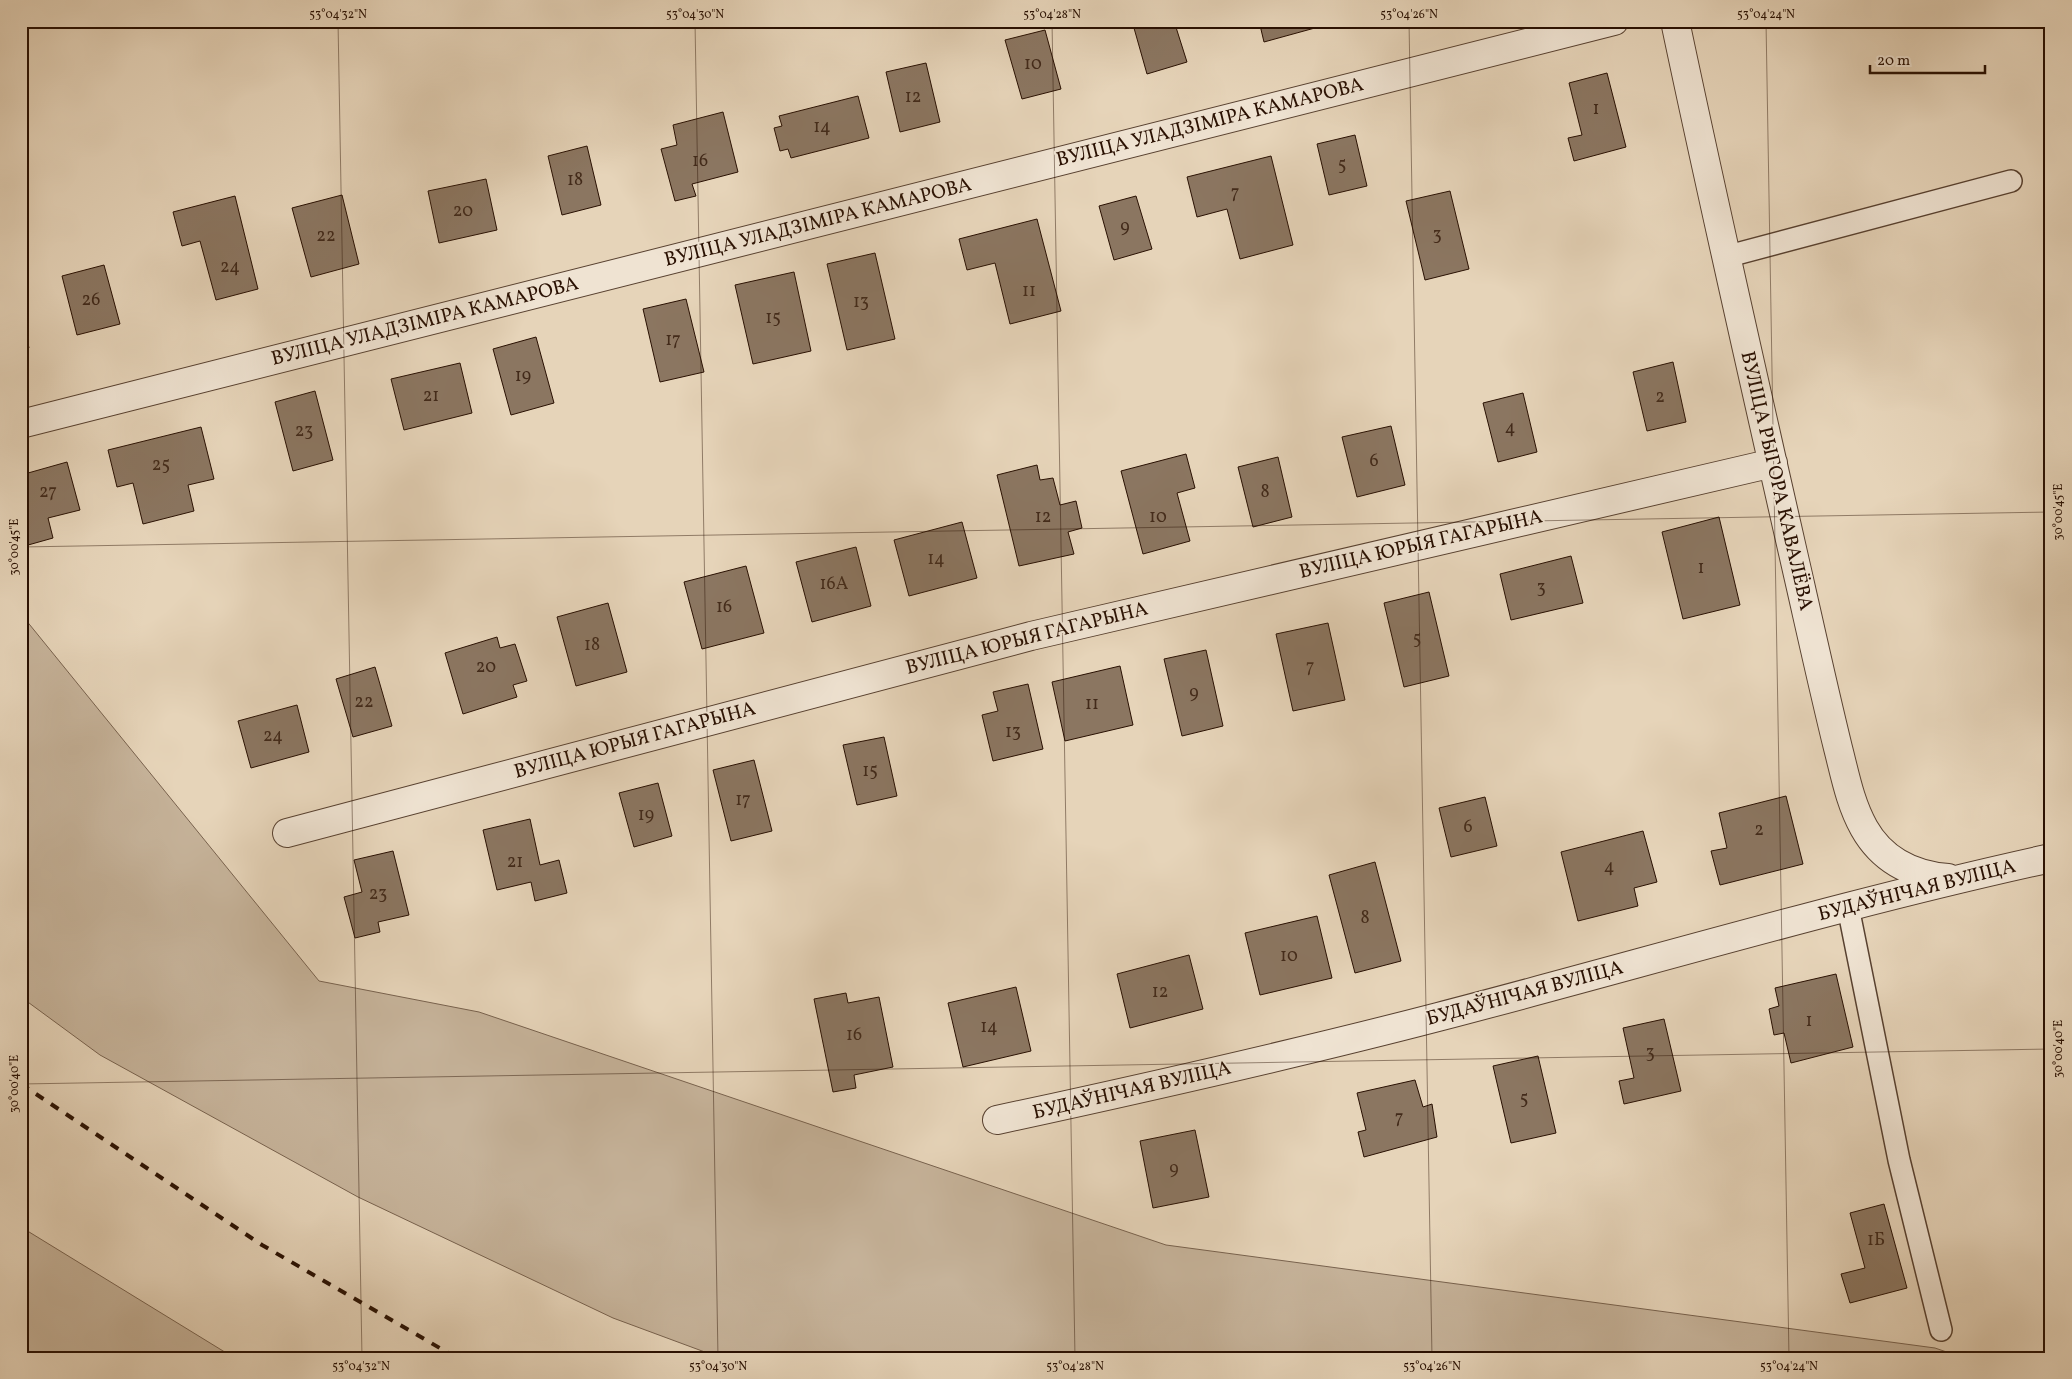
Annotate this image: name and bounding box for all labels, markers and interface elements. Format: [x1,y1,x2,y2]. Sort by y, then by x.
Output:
text: 53°04'32"N [309,7,367,23]
text: 53°04'30"N [666,7,724,23]
text: 53°04'28"N [1023,7,1081,23]
text: 53°04'26"N [1380,7,1438,23]
text: 53°04'24"N [1737,7,1795,23]
scale bar [1870,42,1984,74]
text: 20 m [1877,51,1910,72]
house number: 10 [1024,52,1042,77]
street label: ВУЛІЦА УЛАДЗІМІРА КАМАРОВА [1053,71,1367,175]
house number: 12 [905,85,921,110]
house number: 1 [1593,97,1599,122]
house number: 14 [813,115,831,140]
house number: 16 [692,149,708,174]
house number: 5 [1338,153,1346,178]
house number: 18 [567,168,583,193]
street label: ВУЛІЦА УЛАДЗІМІРА КАМАРОВА [661,171,975,275]
house number: 7 [1231,181,1239,206]
house number: 20 [453,199,473,224]
house number: 9 [1120,215,1130,240]
house number: 3 [1432,223,1442,248]
house number: 22 [316,224,336,249]
house number: 24 [220,255,240,280]
street label: ВУЛІЦА УЛАДЗІМІРА КАМАРОВА [268,270,582,374]
house number: 11 [1022,279,1036,304]
house number: 26 [82,288,100,313]
house number: 13 [853,290,869,315]
house number: 15 [765,306,781,331]
house number: 17 [665,328,681,353]
street label: ВУЛІЦА РЫГОРА КАВАЛЁВА [1732,348,1820,614]
house number: 19 [515,364,531,389]
house number: 21 [423,384,439,409]
house number: 2 [1655,385,1665,410]
house number: 4 [1505,416,1515,441]
house number: 23 [295,419,313,444]
house number: 6 [1369,449,1379,474]
house number: 25 [152,453,170,478]
house number: 27 [39,480,57,505]
house number: 8 [1260,480,1270,505]
text: 30°00'45"E [2051,484,2067,540]
street label: ВУЛІЦА ЮРЫЯ ГАГАРЫНА [1297,503,1545,587]
house number: 12 [1035,505,1051,530]
house number: 10 [1149,505,1167,530]
text: 30°00'45"E [7,519,23,575]
house number: 14 [927,547,945,572]
house number: 1 [1698,556,1704,581]
house number: 16А [820,572,849,597]
house number: 3 [1536,576,1546,601]
house number: 16 [716,595,732,620]
street label: ВУЛІЦА ЮРЫЯ ГАГАРЫНА [903,595,1151,683]
house number: 5 [1413,627,1421,652]
house number: 18 [584,633,600,658]
house number: 20 [476,655,496,680]
house number: 7 [1306,655,1314,680]
house number: 9 [1189,681,1199,706]
house number: 22 [354,690,374,715]
house number: 11 [1085,692,1099,717]
street label: ВУЛІЦА ЮРЫЯ ГАГАРЫНА [511,695,759,787]
house number: 13 [1005,720,1021,745]
house number: 24 [263,724,283,749]
house number: 15 [862,759,878,784]
house number: 17 [735,788,751,813]
house number: 19 [638,803,654,828]
house number: 6 [1463,815,1473,840]
house number: 2 [1754,818,1764,843]
house number: 21 [507,850,523,875]
street label: БУДАЎНІЧАЯ ВУЛІЦА [1815,853,2019,929]
house number: 4 [1604,855,1614,880]
house number: 23 [369,882,387,907]
house number: 8 [1360,906,1370,931]
house number: 10 [1280,944,1298,969]
street label: БУДАЎНІЧАЯ ВУЛІЦА [1423,954,1627,1034]
house number: 12 [1152,980,1168,1005]
house number: 1 [1806,1009,1812,1034]
house number: 14 [980,1015,998,1040]
text: 30°00'40"E [2051,1020,2067,1078]
house number: 16 [846,1023,862,1048]
house number: 3 [1645,1041,1655,1066]
text: 30°00'40"E [7,1055,23,1113]
street label: БУДАЎНІЧАЯ ВУЛІЦА [1030,1055,1234,1127]
house number: 5 [1520,1087,1528,1112]
house number: 7 [1395,1106,1403,1131]
house number: 9 [1169,1157,1179,1182]
house number: 1Б [1867,1228,1885,1253]
text: 53°04'32"N [332,1359,390,1375]
text: 53°04'30"N [689,1359,747,1375]
text: 53°04'28"N [1046,1359,1104,1375]
text: 53°04'26"N [1403,1359,1461,1375]
text: 53°04'24"N [1760,1359,1818,1375]

